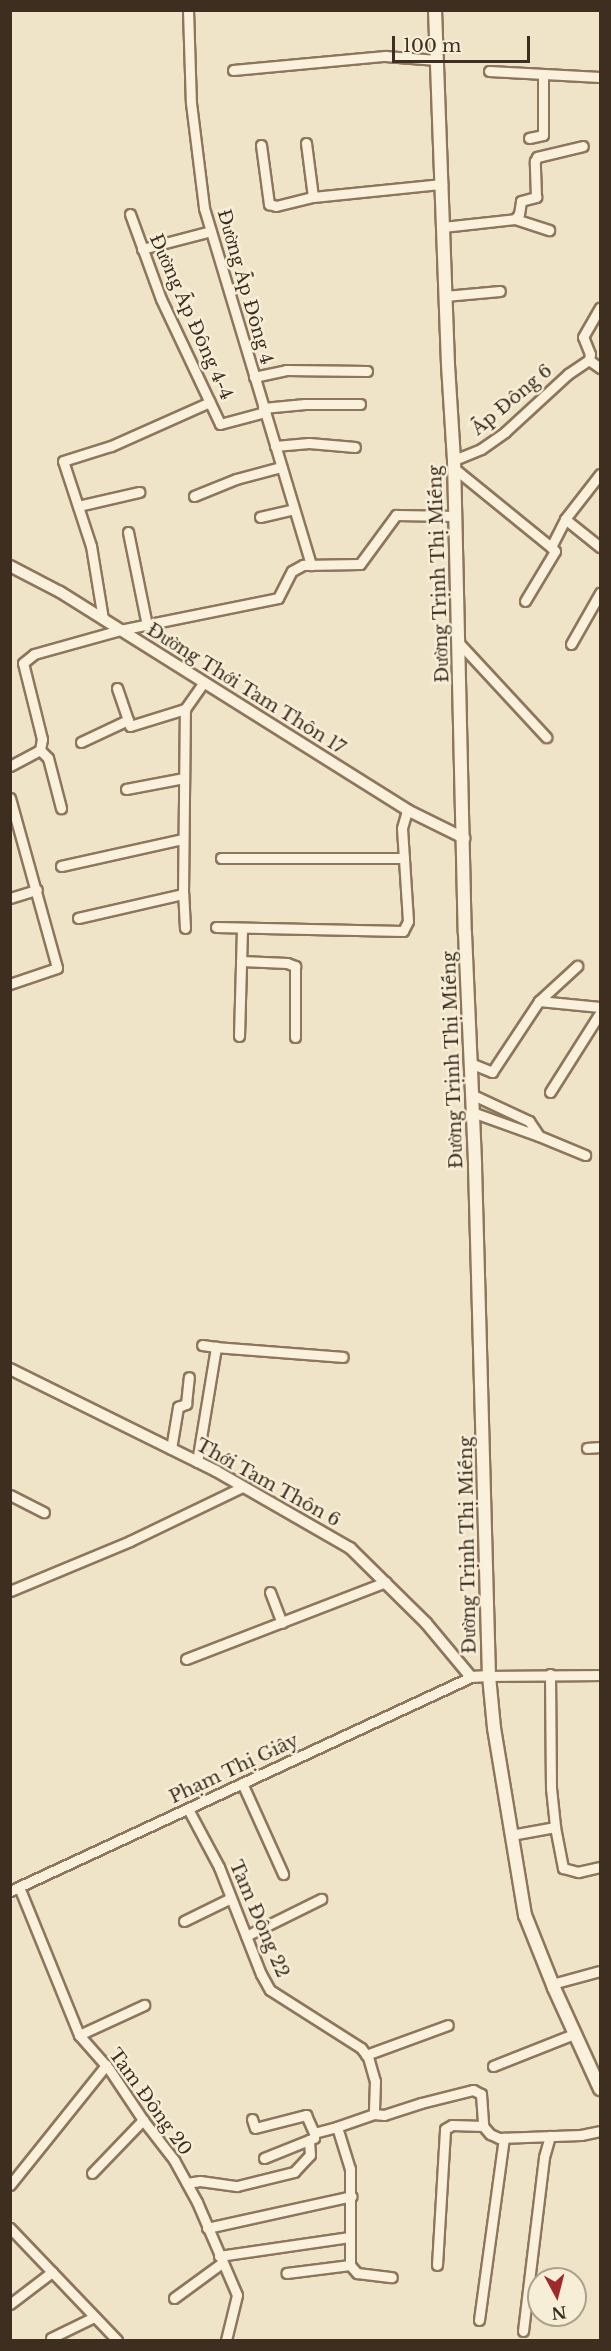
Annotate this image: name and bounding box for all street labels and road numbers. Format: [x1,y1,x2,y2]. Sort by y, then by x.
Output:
street label: Đường Ấp Đông 4 [212,206,278,368]
street label: Đường Ấp Đông 4-4 [144,230,238,404]
street label: Ấp Đông 6 [467,360,557,440]
street label: Đường Trịnh Thị Miếng [424,464,454,684]
street label: Đường Thới Tam Thôn 17 [142,619,350,759]
street label: Đường Trịnh Thị Miếng [438,950,468,1170]
street label: Thới Tam Thôn 6 [192,1434,344,1532]
street label: Đường Trịnh Thị Miếng [455,1435,481,1655]
street label: Phạm Thị Giây [166,1730,302,1808]
street label: Tam Đông 22 [225,1857,293,1981]
street label: Tam Đông 20 [104,2044,196,2160]

